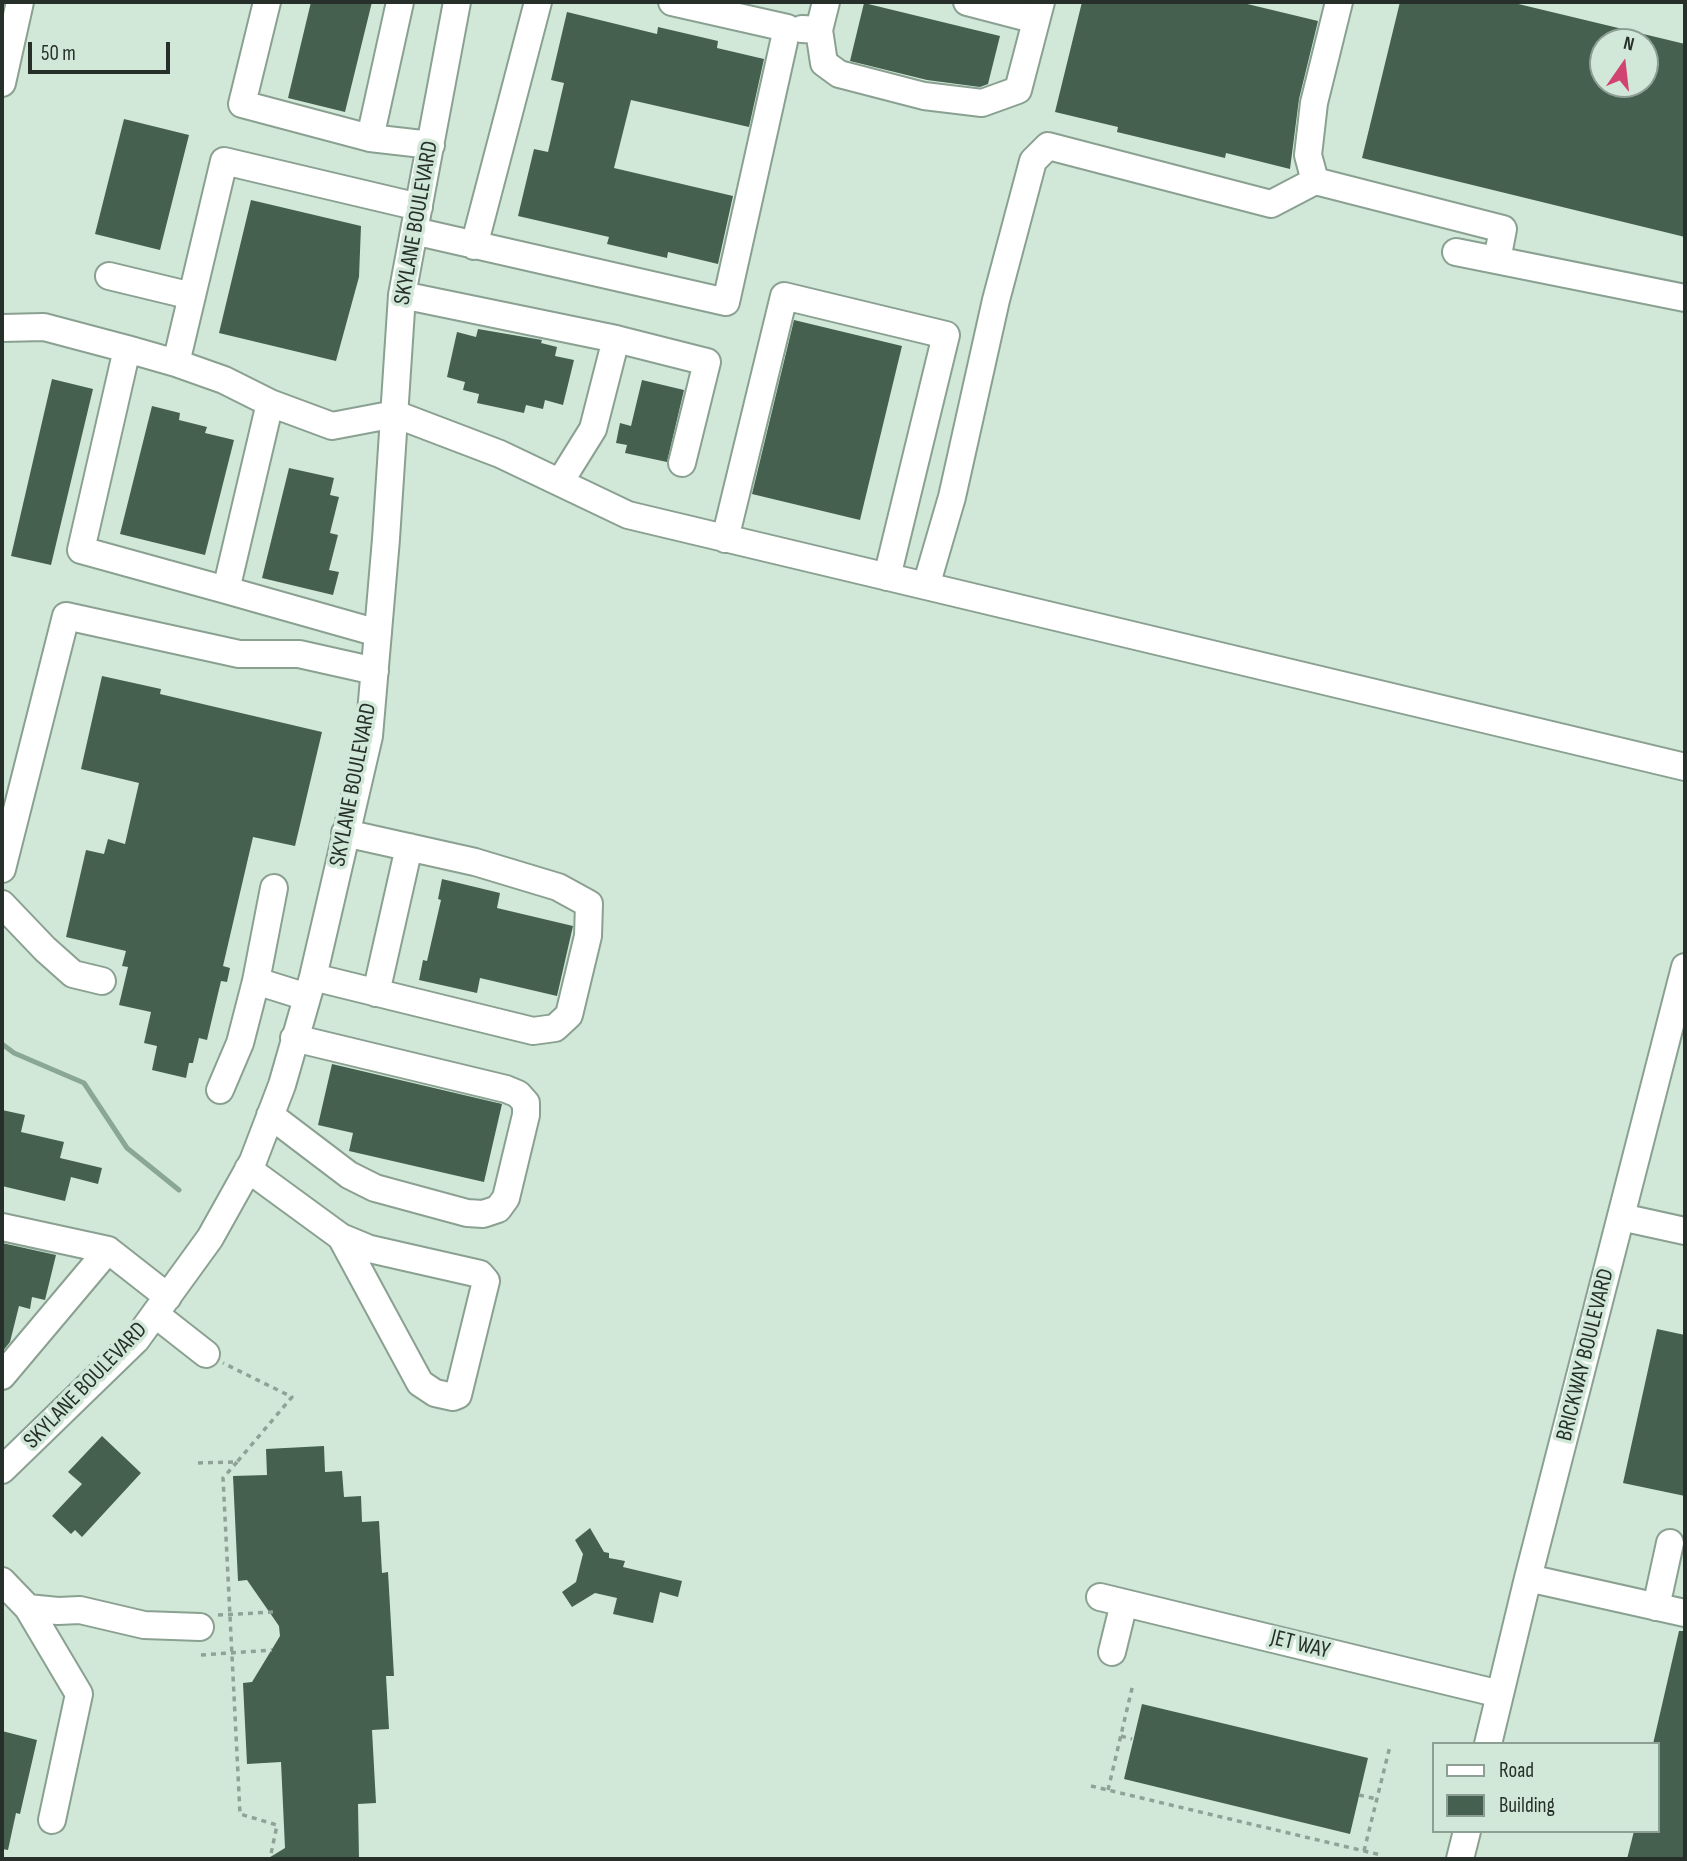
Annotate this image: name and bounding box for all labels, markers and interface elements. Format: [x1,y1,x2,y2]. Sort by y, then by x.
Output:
scale bar [32,28,173,72]
north arrow [1589,28,1659,98]
text: N [1621,32,1636,56]
text: 50 m [41,41,76,66]
street label: SKYLANE BOULEVARD [389,139,445,307]
street label: SKYLANE BOULEVARD [325,701,383,869]
street label: BRICKWAY BOULEVARD [1551,1266,1621,1444]
street label: SKYLANE BOULEVARD [18,1317,154,1455]
street label: JET WAY [1268,1624,1332,1666]
legend [1432,1742,1659,1833]
text: Road [1499,1758,1534,1783]
text: Building [1499,1793,1555,1818]

